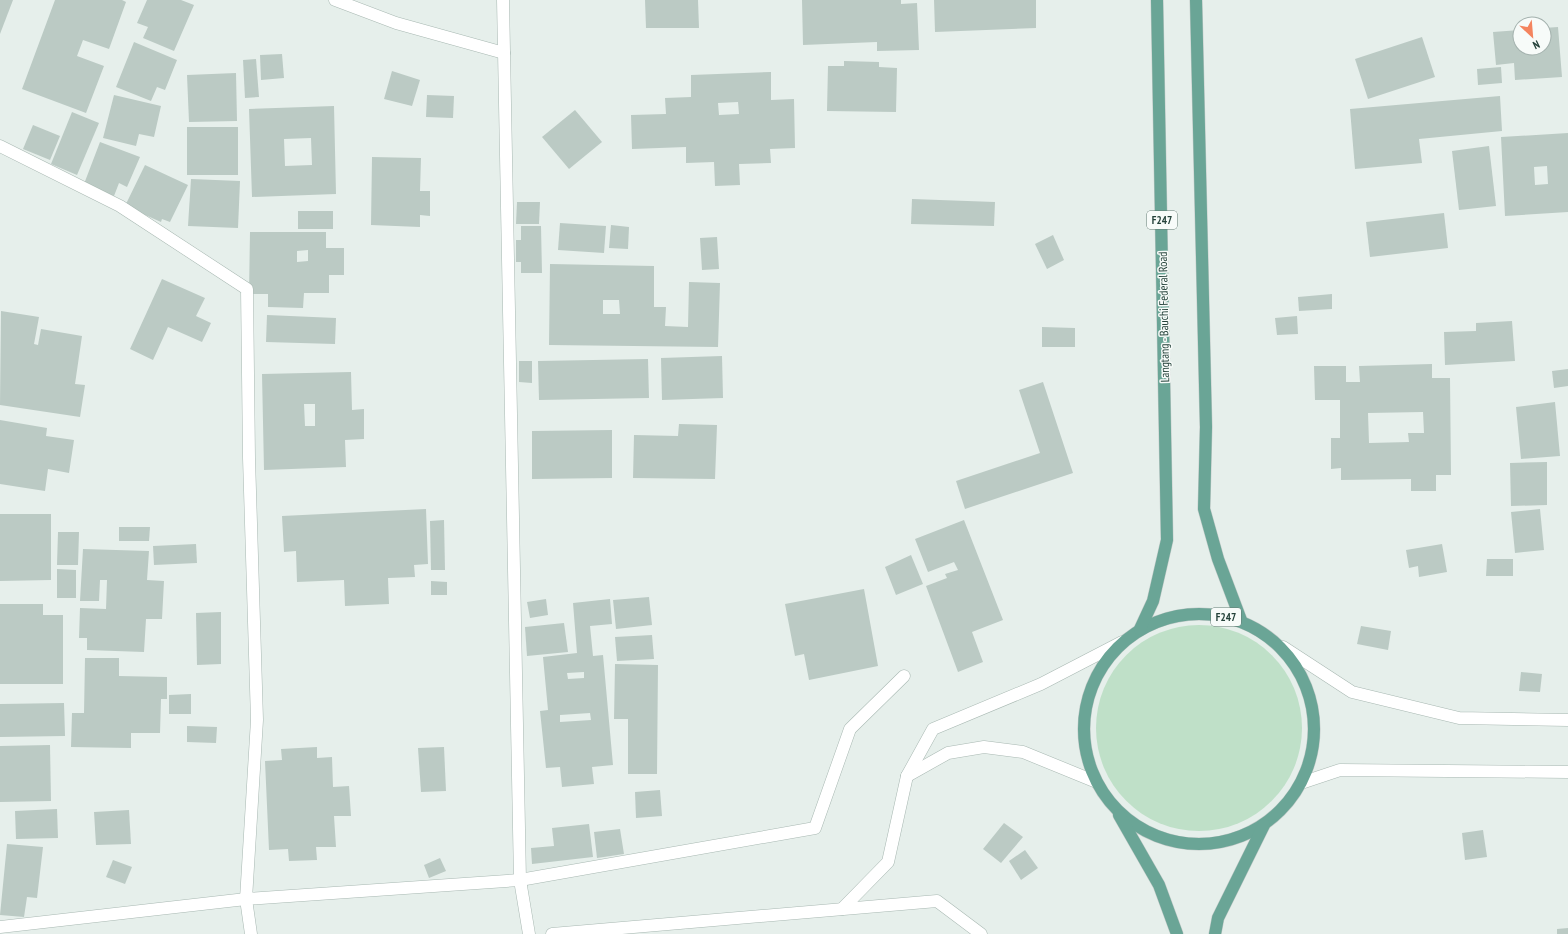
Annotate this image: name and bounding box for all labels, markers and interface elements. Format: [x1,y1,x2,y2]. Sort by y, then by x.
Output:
north arrow [1512,16,1552,56]
text: N [1531,37,1542,53]
road number: F247 [1147,211,1177,229]
street label: Langtang - Bauchi Federal Road [1155,252,1172,382]
road number: F247 [1211,608,1241,626]

